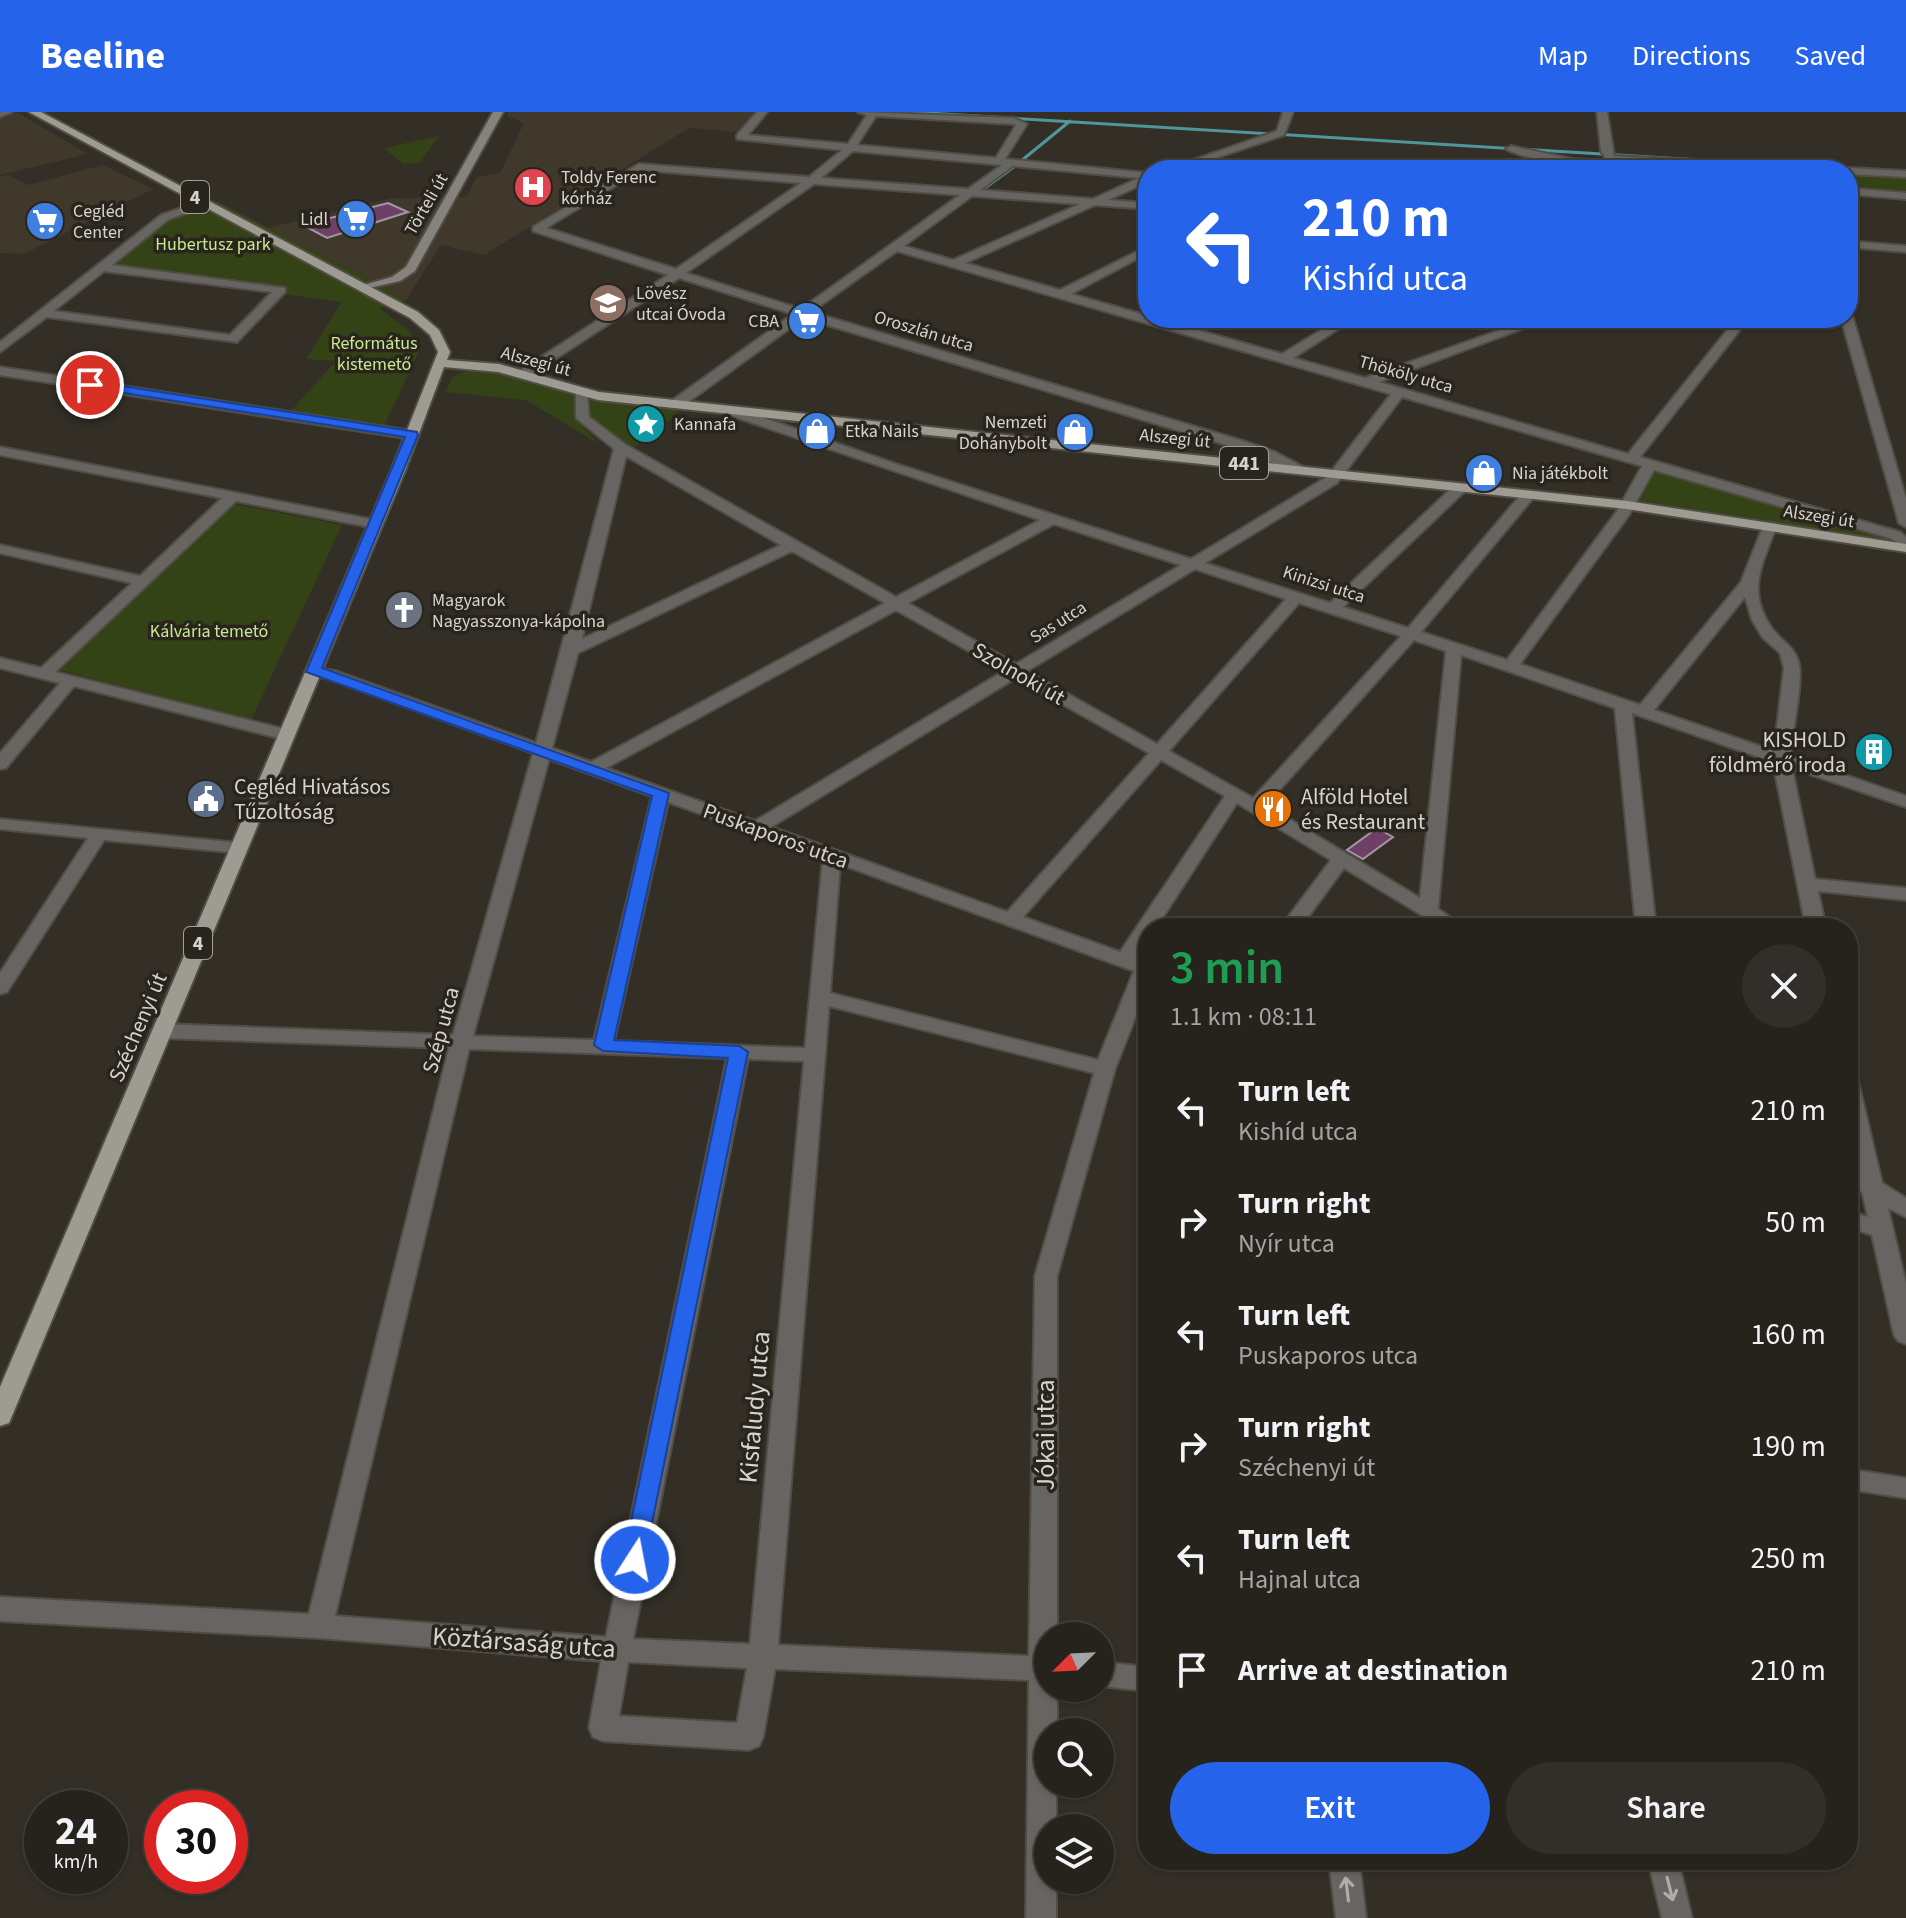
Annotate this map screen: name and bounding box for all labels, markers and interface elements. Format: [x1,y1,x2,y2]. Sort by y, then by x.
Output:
text: Beeline [40,29,165,83]
text: Map [1538,36,1588,76]
text: Directions [1632,36,1751,76]
text: Saved [1795,36,1866,76]
place label: Toldy Ferenc kórház [561,165,656,211]
hospital icon: Toldy Ferenc kórház [512,166,554,208]
street label: Törteli út [399,169,454,240]
text: 210 m [1302,179,1450,258]
road number: 4 [181,181,209,213]
icon: left [1170,192,1274,296]
supermarket icon: Lidl [335,198,377,240]
place label: Cegléd Center [73,199,125,245]
supermarket icon: Cegléd Center [24,200,66,242]
place label: Lidl [300,207,328,232]
park label: Hubertusz park [155,232,271,257]
text: Kishíd utca [1302,253,1468,304]
place label: Lövész utcai Óvoda [636,281,726,327]
school or university icon: Lövész utcai Óvoda [587,282,629,324]
supermarket icon: CBA [786,300,828,342]
street label: Oroszlán utca [871,305,977,358]
place label: CBA [748,309,779,334]
park label: Református kistemető [330,331,418,377]
street label: Alszegi út [498,340,573,383]
street label: Thököly utca [1356,349,1456,400]
pin [56,351,124,419]
icon: arrive [68,363,112,407]
place icon: Kannafa [625,403,667,445]
shop icon: Etka Nails [796,410,838,452]
place label: Nemzeti Dohánybolt [959,410,1047,456]
shop icon: Nemzeti Dohánybolt [1054,411,1096,453]
place label: Kannafa [674,412,736,437]
place label: Etka Nails [845,419,919,444]
street label: Alszegi út [1138,422,1212,455]
road number: 441 [1220,447,1268,479]
shop icon: Nia játékbolt [1463,452,1505,494]
place label: Nia játékbolt [1512,461,1608,486]
street label: Alszegi út [1782,499,1856,534]
street label: Kinizsi utca [1280,559,1368,610]
place label: Magyarok Nagyasszonya-kápolna [432,588,605,634]
church icon: Magyarok Nagyasszonya-kápolna [383,589,425,631]
street label: Sas utca [1025,595,1091,650]
park label: Kálvária temető [150,619,268,644]
street label: Szolnoki út [966,634,1071,714]
place label: KISHOLD földmérő iroda [1709,724,1846,781]
building icon: KISHOLD földmérő iroda [1853,731,1895,773]
place label: Cegléd Hivatásos Tűzoltóság [234,771,390,828]
public building icon: Cegléd Hivatásos Tűzoltóság [185,778,227,820]
place label: Alföld Hotel és Restaurant [1301,781,1426,838]
restaurant icon: Alföld Hotel és Restaurant [1252,788,1294,830]
street label: Puskaporos utca [699,795,853,877]
road number: 4 [184,927,212,959]
text: 3 min [1170,934,1284,1002]
button: close [1742,944,1826,1028]
street label: Széchenyi út [100,967,176,1087]
street label: Szép utca [414,983,468,1077]
text: 1.1 km · 08:11 [1170,998,1317,1035]
text: Turn left [1238,1070,1350,1113]
icon: left [1170,1088,1214,1132]
text: 210 m [1750,1089,1826,1132]
text: Kishíd utca [1238,1113,1358,1150]
text: Turn right [1238,1182,1370,1225]
icon: right [1170,1200,1214,1244]
text: 50 m [1765,1201,1826,1244]
text: Nyír utca [1238,1225,1335,1262]
text: Turn left [1238,1294,1350,1337]
icon: left [1170,1312,1214,1356]
text: 160 m [1750,1313,1826,1356]
street label: Kisfaludy utca [729,1330,780,1485]
text: Puskaporos utca [1238,1337,1418,1374]
street label: Jókai utca [1027,1379,1064,1491]
text: Turn right [1238,1406,1370,1449]
icon: right [1170,1424,1214,1468]
text: 190 m [1750,1425,1826,1468]
text: Széchenyi út [1238,1449,1375,1486]
position arrow [593,1518,677,1602]
text: Turn left [1238,1518,1350,1561]
icon: left [1170,1536,1214,1580]
text: 250 m [1750,1537,1826,1580]
text: Hajnal utca [1238,1561,1361,1598]
street label: Köztársaság utca [431,1618,617,1667]
north arrow [1034,1622,1114,1702]
map controls [1034,1622,1114,1894]
icon: arrive [1170,1648,1214,1692]
text: Arrive at destination [1238,1649,1508,1692]
text: 210 m [1750,1649,1826,1692]
button: search [1034,1718,1114,1798]
button: Exit [1170,1762,1490,1854]
button: Share [1506,1762,1826,1854]
speed limit sign: 30 [144,1790,248,1894]
text: 24 [55,1803,97,1860]
button: layers [1034,1814,1114,1894]
text: km/h [54,1848,98,1876]
one-way arrow [1340,1876,1355,1903]
one-way arrow [1664,1876,1679,1901]

